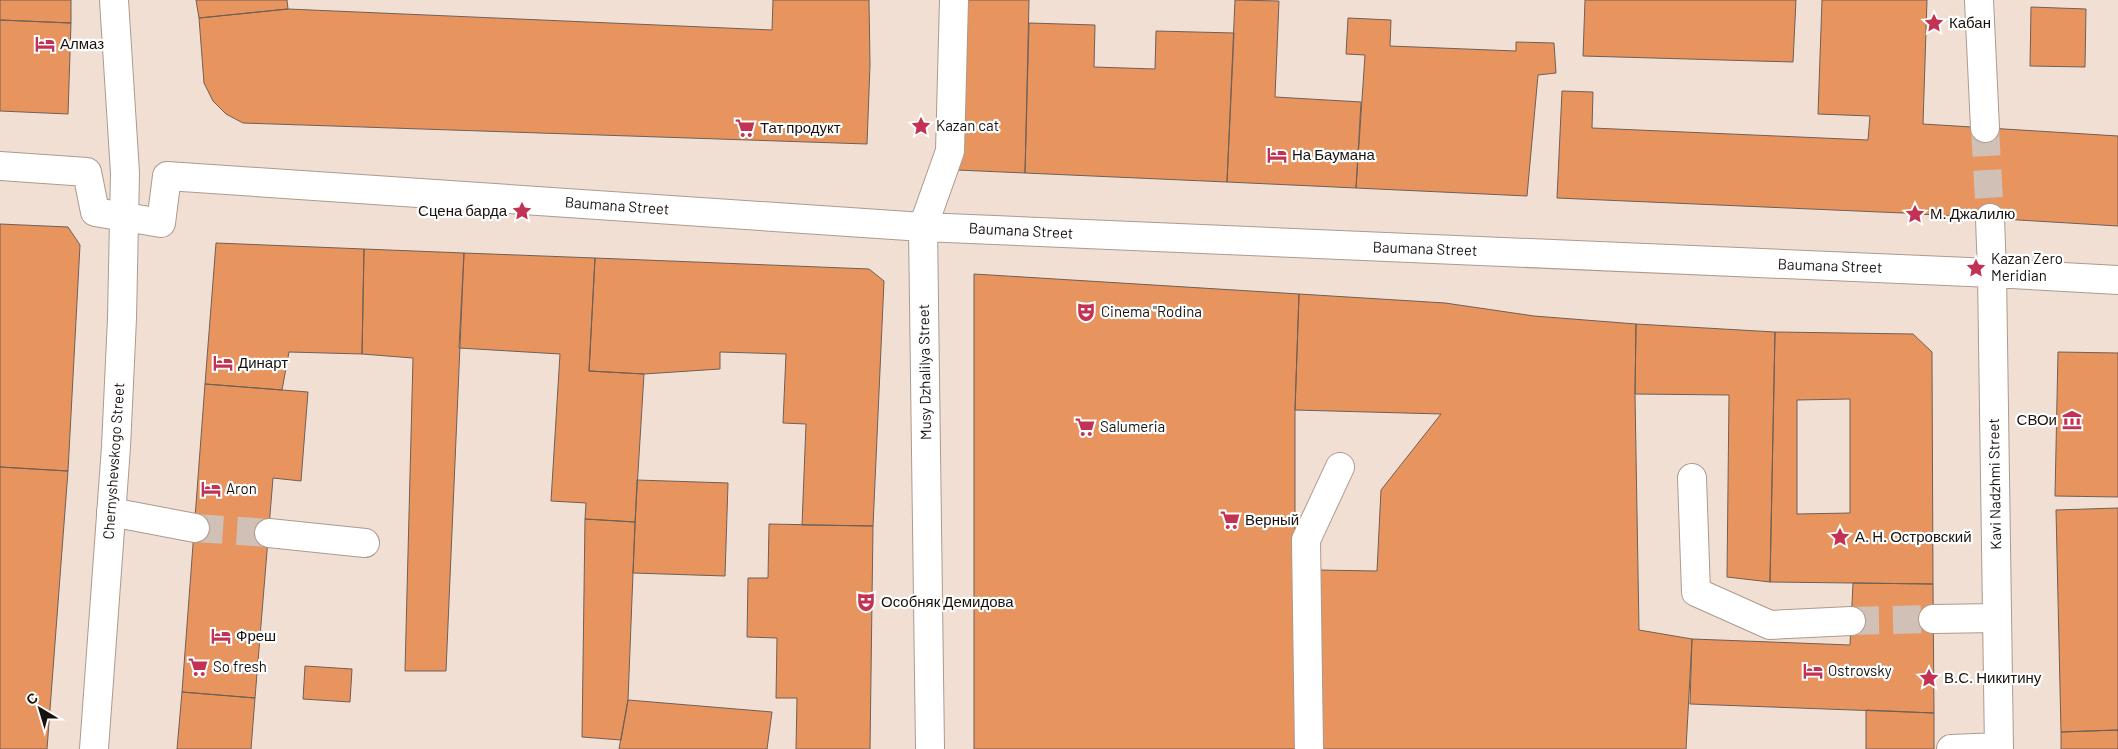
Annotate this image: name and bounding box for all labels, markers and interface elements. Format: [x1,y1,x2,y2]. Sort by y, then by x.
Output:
place icon: Кабан [1923,12,1945,34]
place label: Кабан [1949,13,1991,31]
hotel icon: Алмаз [34,33,56,55]
place label: Алмаз [60,34,104,52]
place icon: Kazan cat [910,115,932,137]
place label: Kazan cat [936,116,999,134]
supermarket icon: Тат продукт [734,117,756,139]
place label: Тат продукт [760,118,841,136]
hotel icon: На Баумана [1266,144,1288,166]
place label: На Баумана [1292,145,1375,163]
street label: Baumana Street [564,192,670,218]
place icon: Сцена барда [511,200,533,222]
place label: Сцена барда [418,201,508,219]
place icon: М. Джалилю [1904,203,1926,225]
place label: М. Джалилю [1930,204,2015,222]
street label: Baumana Street [968,218,1074,242]
street label: Baumana Street [1372,237,1478,259]
place label: Kazan Zero Meridian [1991,249,2063,284]
street label: Baumana Street [1777,254,1883,276]
place icon: Kazan Zero Meridian [1965,257,1987,279]
theatre icon: Cinema "Rodina [1075,301,1097,323]
place label: Cinema "Rodina [1101,302,1202,320]
street label: Musy Dzhalilya Street [914,304,934,440]
hotel icon: Динарт [212,352,234,374]
place label: Динарт [238,353,288,371]
street label: Chernyshevskogo Street [99,382,127,540]
museum icon: СВОи [2061,409,2083,431]
place label: СВОи [2017,410,2057,428]
supermarket icon: Salumeria [1074,416,1096,438]
place label: Salumeria [1100,417,1165,435]
street label: Kavi Nadzhmi Street [1984,418,2004,550]
hotel icon: Aron [200,478,222,500]
place label: Aron [226,479,257,497]
supermarket icon: Верный [1219,509,1241,531]
place label: Верный [1245,510,1299,528]
place icon: А. Н. Островский [1829,526,1851,548]
place label: А. Н. Островский [1855,527,1972,545]
theatre icon: Особняк Демидова [855,591,877,613]
place label: Особняк Демидова [881,592,1014,610]
hotel icon: Фреш [210,625,232,647]
place label: Фреш [236,626,276,644]
supermarket icon: So fresh [187,656,209,678]
place label: So fresh [213,657,267,675]
hotel icon: Ostrovsky [1802,660,1824,682]
place label: Ostrovsky [1828,661,1892,679]
place icon: В.С. Никитину [1918,667,1940,689]
place label: В.С. Никитину [1944,668,2042,686]
north arrow [15,684,65,734]
text: С [22,689,41,708]

